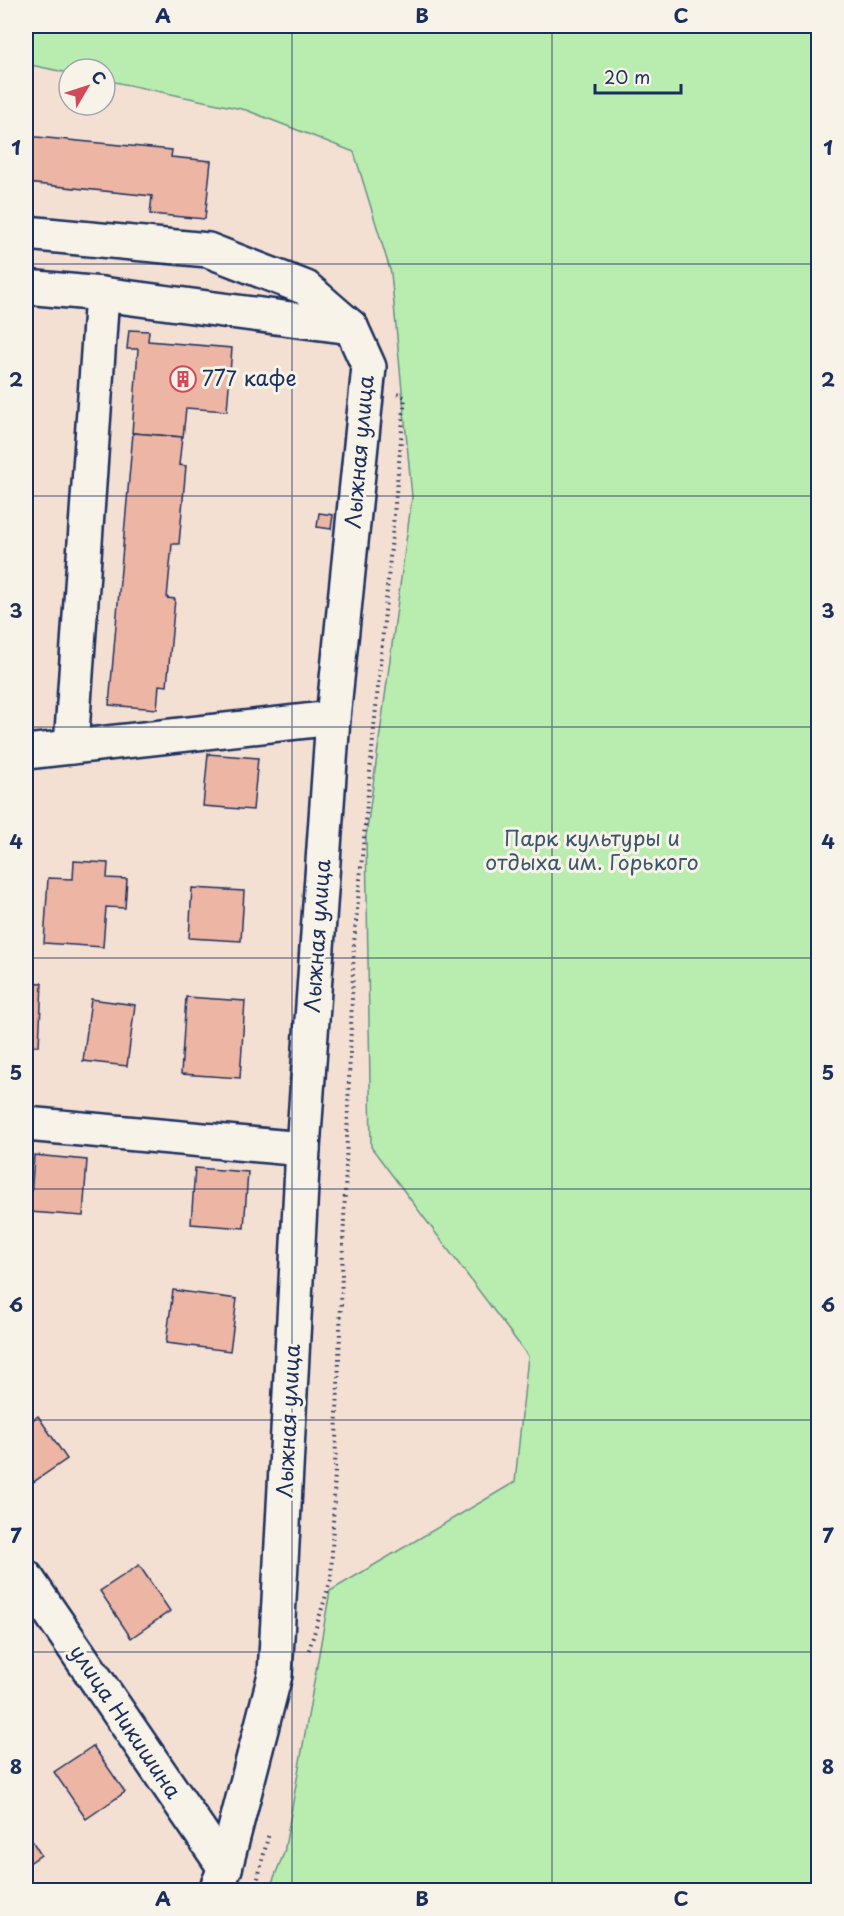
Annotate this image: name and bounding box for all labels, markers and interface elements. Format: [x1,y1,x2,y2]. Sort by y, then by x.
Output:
text: A [155,0,171,30]
text: B [415,0,429,30]
text: C [673,0,689,30]
north arrow [57,57,117,117]
scale bar [595,57,680,95]
text: 20 m [604,63,650,90]
text: С [86,65,113,89]
text: 1 [11,132,21,162]
text: 1 [823,132,833,162]
place label: 777 кафе [202,361,297,393]
text: 2 [9,364,23,394]
building icon: 777 кафе [168,364,198,394]
text: 2 [821,364,835,394]
street label: Лыжная улица [335,373,381,530]
text: 3 [9,595,23,625]
text: 3 [821,595,835,625]
park label: Парк культуры и отдыха им. Горького [485,821,699,877]
text: 4 [9,826,23,856]
text: 4 [821,826,835,856]
street label: Лыжная улица [295,857,337,1014]
text: 5 [10,1057,22,1087]
text: 5 [822,1057,834,1087]
text: 6 [9,1289,23,1319]
text: 6 [821,1289,835,1319]
street label: Лыжная улица [267,1343,307,1499]
text: 7 [10,1520,22,1550]
text: 7 [822,1520,834,1550]
street label: улица Никишина [63,1637,191,1805]
text: 8 [10,1751,22,1781]
text: 8 [822,1751,834,1781]
text: A [155,1883,171,1913]
text: B [415,1883,429,1913]
text: C [673,1883,689,1913]

